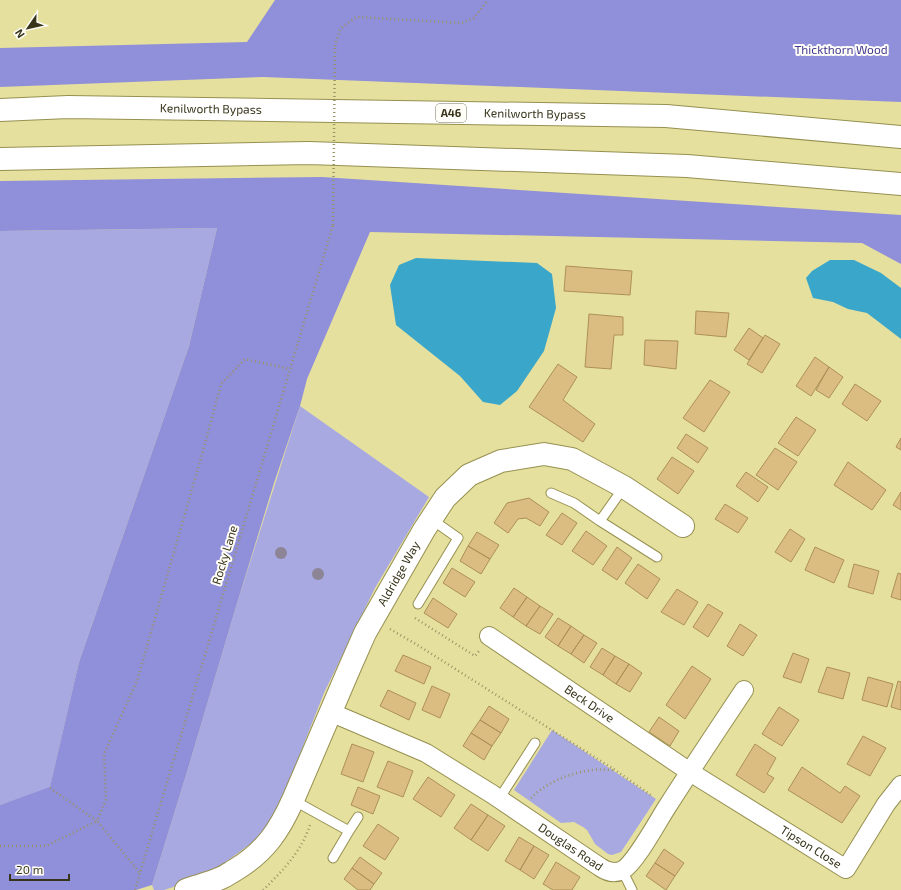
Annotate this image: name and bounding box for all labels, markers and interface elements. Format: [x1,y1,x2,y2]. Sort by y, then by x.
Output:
north arrow [8,8,48,48]
text: N [12,27,27,41]
park label: Thickthorn Wood [794,42,888,56]
street label: Kenilworth Bypass [160,100,262,116]
road number: A46 [436,104,466,122]
street label: Kenilworth Bypass [484,105,586,121]
street label: Rocky Lane [208,523,240,586]
street label: Aldridge Way [374,538,423,608]
street label: Beck Drive [562,681,617,725]
street label: Douglas Road [536,820,606,873]
street label: Tipson Close [778,822,845,871]
scale bar [10,856,69,882]
text: 20 m [16,862,43,876]

